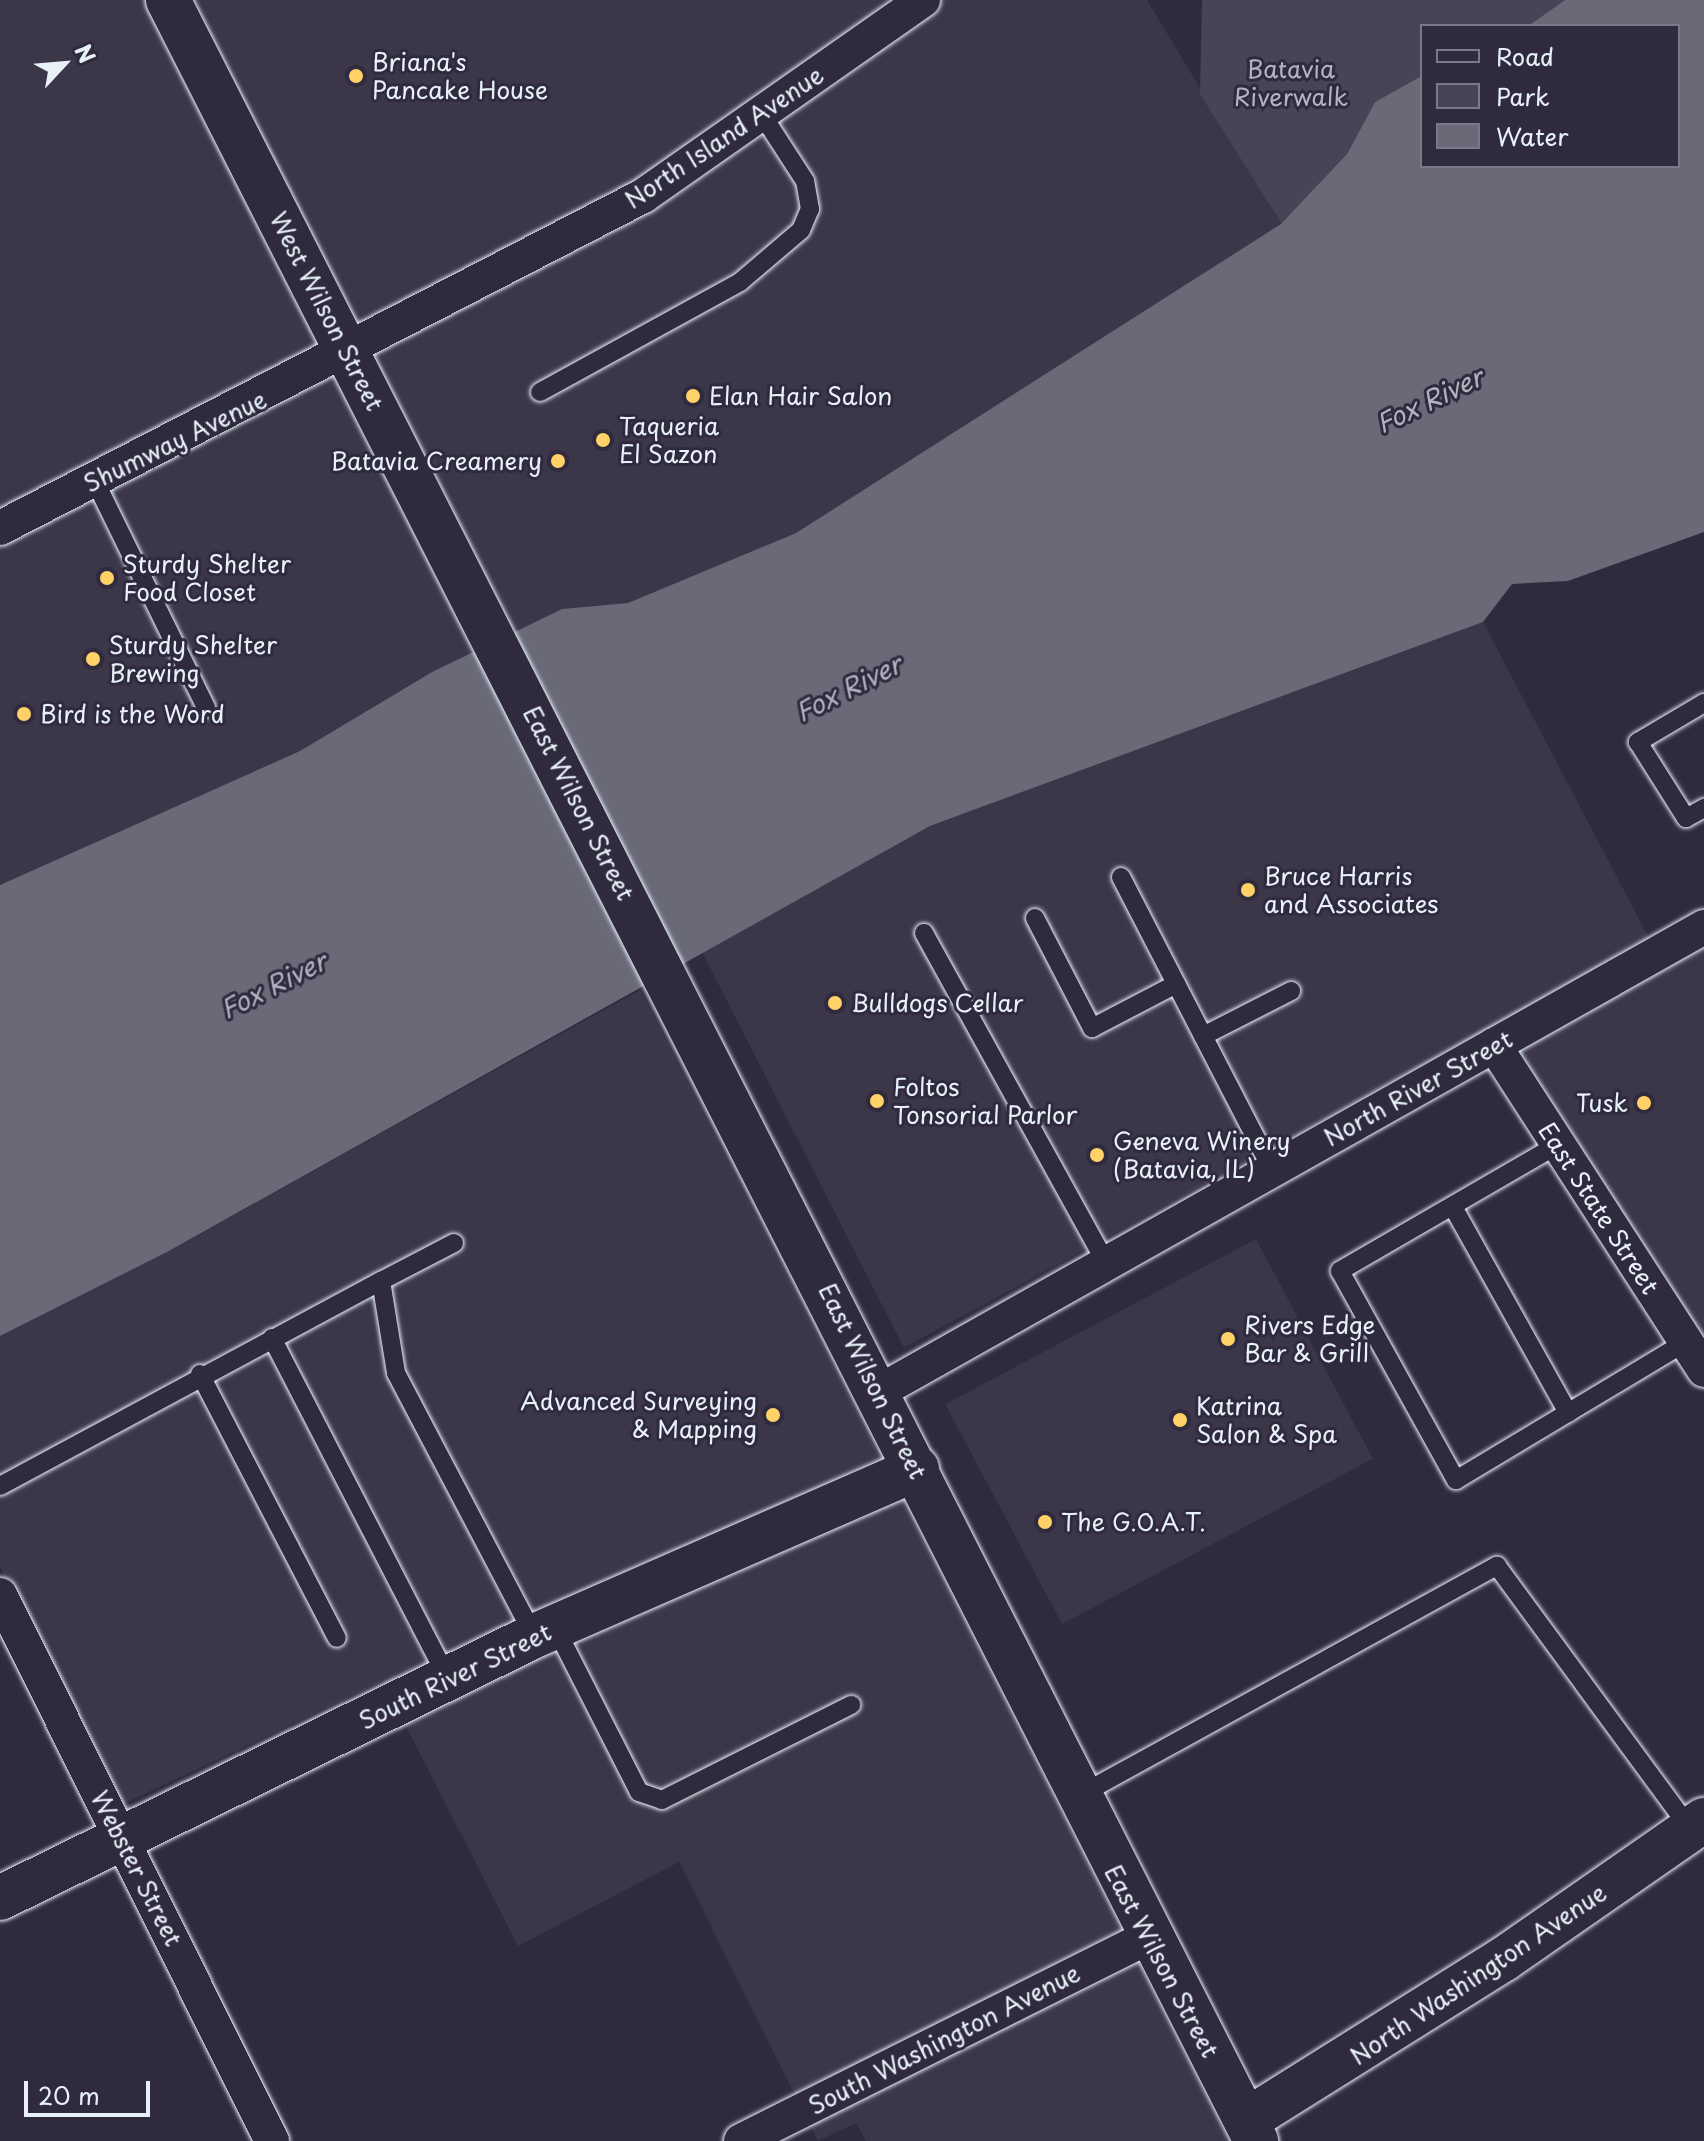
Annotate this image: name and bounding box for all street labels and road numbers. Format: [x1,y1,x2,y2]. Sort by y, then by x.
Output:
street label: North Island Avenue [619,60,829,214]
street label: West Wilson Street [264,206,390,416]
street label: Shumway Avenue [79,384,271,498]
street label: East Wilson Street [518,701,640,905]
street label: North River Street [1318,1024,1518,1152]
street label: East State Street [1533,1117,1665,1299]
street label: East Wilson Street [813,1279,933,1483]
street label: South River Street [353,1617,557,1735]
street label: Webster Street [85,1784,189,1952]
street label: East Wilson Street [1099,1860,1225,2062]
street label: North Washington Avenue [1346,1878,1610,2070]
street label: South Washington Avenue [805,1958,1083,2120]

